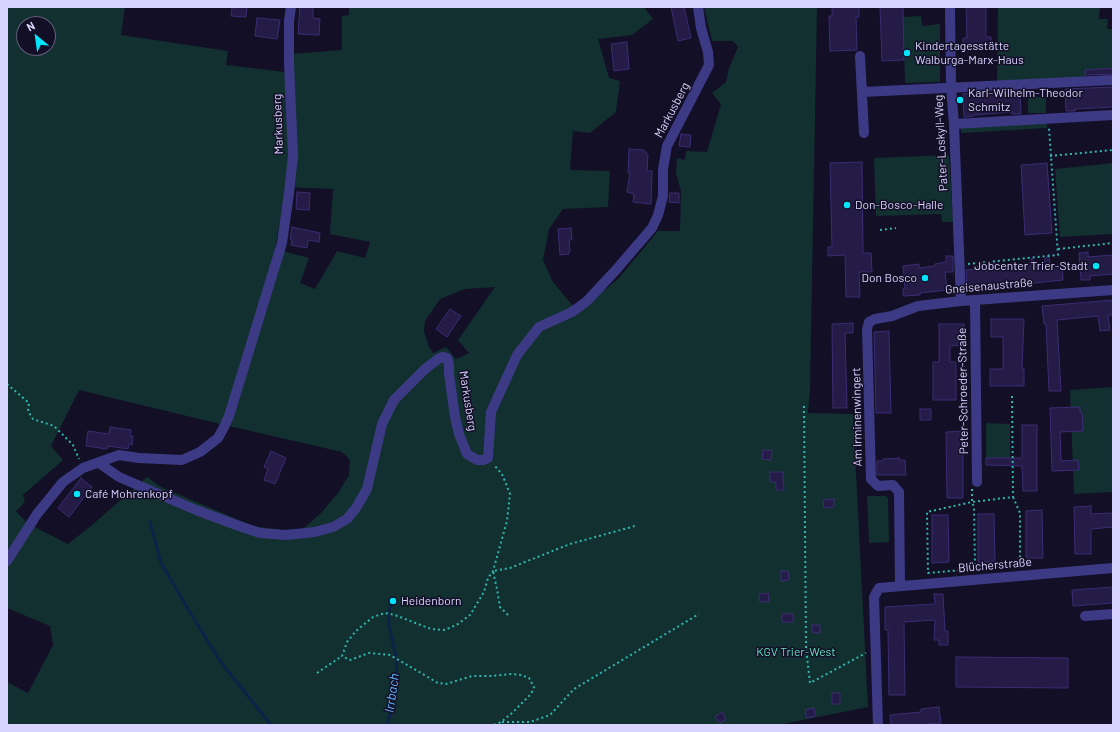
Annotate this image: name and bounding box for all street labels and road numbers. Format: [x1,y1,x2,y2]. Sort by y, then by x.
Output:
street label: Markusberg [651,80,693,140]
street label: Markusberg [270,93,286,155]
street label: Pater-Loskyll-Weg [931,94,951,192]
street label: Gneisenaustraße [945,275,1033,297]
street label: Peter-Schroeder-Straße [955,328,971,454]
street label: Am Irminenwingert [849,367,865,467]
street label: Markusberg [456,370,480,432]
street label: Blücherstraße [958,555,1032,575]

